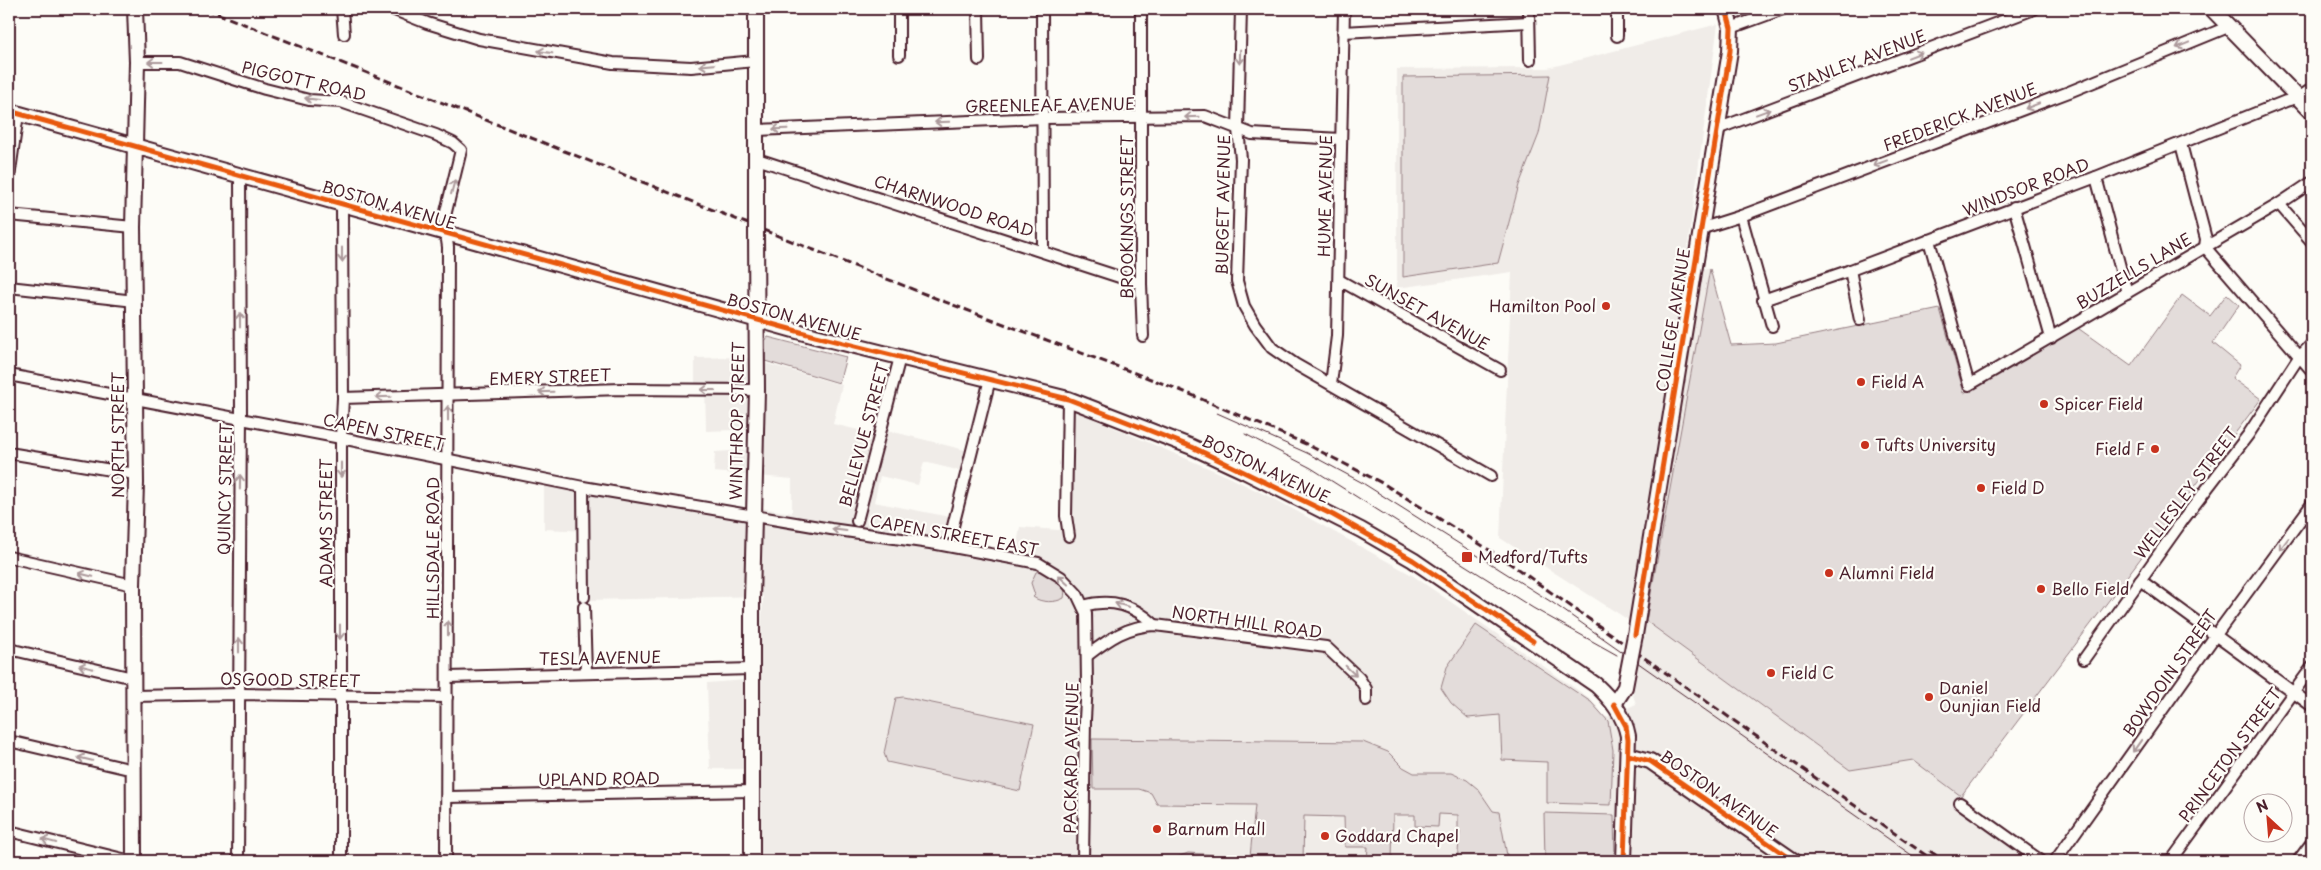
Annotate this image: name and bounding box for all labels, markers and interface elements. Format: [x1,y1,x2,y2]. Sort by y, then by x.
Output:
street label: STANLEY AVENUE [1784,23,1929,97]
one-way arrow [2176,41,2191,51]
one-way arrow [538,47,554,57]
one-way arrow [1235,49,1245,65]
one-way arrow [1907,50,1922,59]
street label: PIGGOTT ROAD [240,54,369,106]
one-way arrow [147,57,164,67]
one-way arrow [699,61,715,70]
street label: FREDERICK AVENUE [1879,76,2040,156]
street label: GREENLEAF AVENUE [965,91,1135,117]
one-way arrow [304,94,320,104]
one-way arrow [2025,102,2040,111]
one-way arrow [1755,107,1770,116]
one-way arrow [1184,112,1200,121]
one-way arrow [935,118,951,127]
one-way arrow [772,125,788,134]
street label: BURGET AVENUE [1209,134,1235,276]
street label: BROOKINGS STREET [1114,135,1138,299]
street label: HUME AVENUE [1311,135,1337,257]
street label: WINDSOR ROAD [1959,151,2092,221]
one-way arrow [1873,159,1888,168]
street label: CHARNWOOD ROAD [871,168,1037,242]
street label: BOSTON AVENUE [319,173,459,235]
one-way arrow [448,179,458,195]
street label: BUZZELLS LANE [2071,226,2196,314]
one-way arrow [337,246,347,262]
street label: COLLEGE AVENUE [1649,246,1695,393]
street label: SUNSET AVENUE [1361,267,1494,355]
street label: BOSTON AVENUE [724,286,864,346]
place label: Hamilton Pool [1489,293,1596,317]
marker: Hamilton Pool [1600,300,1612,312]
one-way arrow [236,312,245,328]
street label: WINTHROP STREET [723,341,749,500]
street label: BELLEVUE STREET [832,360,894,510]
street label: EMERY STREET [489,362,611,390]
place label: Field A [1871,369,1924,393]
street label: NORTH STREET [105,372,129,498]
marker: Field A [1855,376,1867,388]
one-way arrow [700,385,716,395]
one-way arrow [538,387,554,397]
place label: Spicer Field [2054,391,2143,415]
one-way arrow [376,392,392,402]
marker: Spicer Field [2038,398,2050,410]
one-way arrow [444,405,453,421]
street label: CAPEN STREET [321,406,447,456]
street label: WELLESLEY STREET [2127,421,2243,564]
street label: QUINCY STREET [211,423,237,555]
street label: BOSTON AVENUE [1198,428,1334,508]
place label: Tufts University [1875,432,1996,456]
place label: Field F [2095,436,2145,460]
marker: Tufts University [1859,439,1871,451]
marker: Field F [2149,443,2161,455]
street label: ADAMS STREET [313,458,337,588]
one-way arrow [336,461,346,477]
one-way arrow [235,475,245,491]
place label: Field D [1991,475,2045,499]
street label: HILLSDALE ROAD [420,477,444,619]
marker: Field D [1975,482,1987,494]
street label: CAPEN STREET EAST [868,507,1041,561]
one-way arrow [831,525,847,535]
one-way arrow [2278,537,2289,550]
place label: Medford/Tufts [1478,544,1588,568]
marker: Medford/Tufts [1460,550,1474,564]
place label: Alumni Field [1839,560,1934,584]
marker: Alumni Field [1823,567,1835,579]
one-way arrow [78,570,94,579]
one-way arrow [1057,574,1070,586]
place label: Bello Field [2051,576,2129,600]
marker: Bello Field [2035,583,2047,595]
street label: NORTH HILL ROAD [1170,599,1324,643]
one-way arrow [1114,600,1130,610]
street label: BOWDOIN STREET [2116,604,2222,741]
one-way arrow [443,620,453,636]
one-way arrow [335,624,345,640]
one-way arrow [234,637,244,654]
street label: TESLA AVENUE [539,644,661,670]
place label: Field C [1781,660,1834,684]
one-way arrow [78,662,94,671]
one-way arrow [1345,665,1357,677]
street label: OSGOOD STREET [220,666,360,692]
marker: Field C [1765,667,1777,679]
place label: Daniel Ounjian Field [1939,675,2041,717]
street label: PACKARD AVENUE [1057,682,1083,834]
street label: PRINCETON STREET [2174,683,2286,827]
marker: Daniel Ounjian Field [1923,691,1935,703]
one-way arrow [2132,739,2142,753]
street label: BOSTON AVENUE [1656,744,1783,843]
one-way arrow [78,754,94,763]
street label: UPLAND ROAD [538,765,660,791]
north arrow [2244,792,2294,842]
place label: Barnum Hall [1167,816,1265,840]
marker: Barnum Hall [1151,823,1163,835]
place label: Goddard Chapel [1335,823,1459,847]
marker: Goddard Chapel [1319,830,1331,842]
one-way arrow [42,836,58,845]

